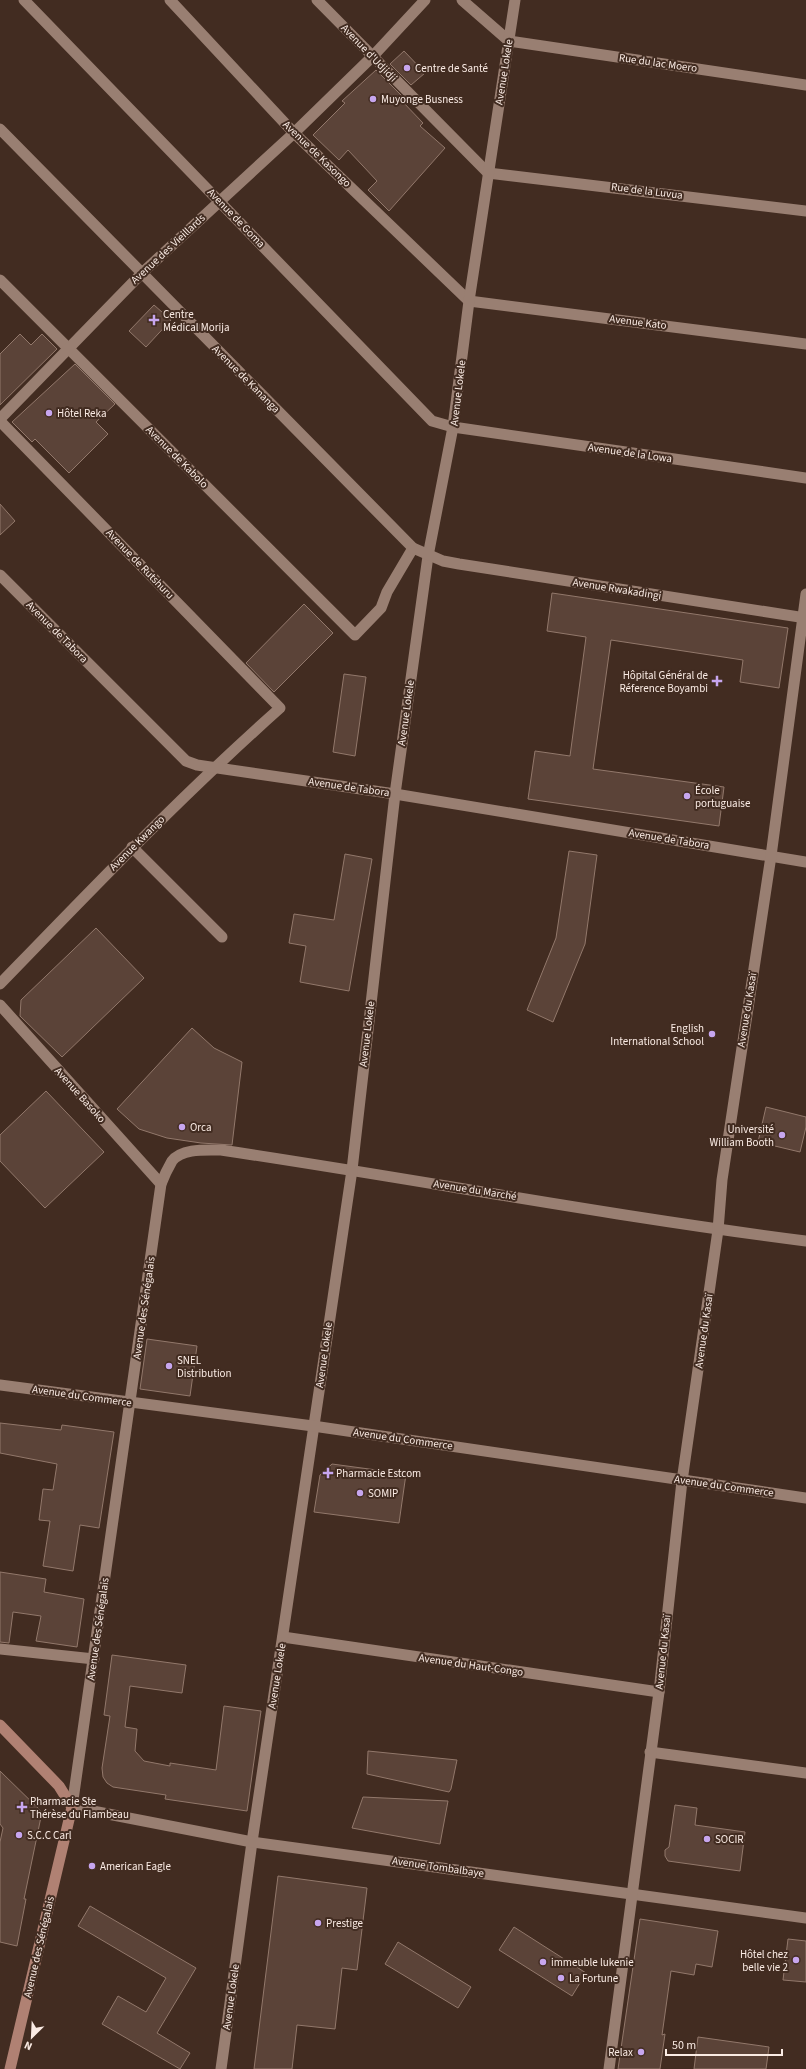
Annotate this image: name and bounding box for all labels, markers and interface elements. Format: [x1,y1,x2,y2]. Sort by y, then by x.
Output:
street label: Avenue d'Udjidji [338,21,400,85]
street label: Avenue Lokele [491,38,517,106]
street label: Rue du lac Moero [618,50,698,76]
place label: Centre de Santé [415,61,489,76]
marker: Centre de Santé [402,63,412,73]
place label: Muyonge Busness [381,92,463,107]
marker: Muyonge Busness [368,94,378,104]
street label: Avenue de Kasongo [280,117,355,191]
street label: Rue de la Luvua [610,179,684,203]
street label: Avenue de Goma [204,185,268,251]
street label: Avenue des Vieillards [128,210,209,287]
place label: Centre Médical Morija [163,307,229,335]
street label: Avenue Kato [609,311,667,333]
marker: Centre Médical Morija [148,314,160,326]
street label: Avenue de Kananga [209,342,283,416]
street label: Avenue Lokele [447,359,470,427]
place label: Hôtel Reka [57,406,106,421]
marker: Hôtel Reka [44,408,54,418]
street label: Avenue de Kabolo [142,422,212,492]
street label: Avenue de la Lowa [587,440,673,466]
street label: Avenue de Rutshuru [103,526,177,602]
street label: Avenue Rwakadingi [572,575,662,603]
street label: Avenue de Tabora [23,598,91,666]
place label: Hôpital Général de Réference Boyambi [619,668,709,696]
marker: Hôpital Général de Réference Boyambi [711,675,723,687]
street label: Avenue Lokele [394,679,418,747]
street label: Avenue de Tabora [308,774,390,800]
place label: École portuguaise [695,783,751,811]
marker: École portuguaise [682,791,692,801]
street label: Avenue Kwango [106,812,168,874]
street label: Avenue de Tabora [628,825,710,853]
street label: Avenue du Kasaï [734,971,760,1048]
street label: Avenue Lokele [356,1000,379,1068]
place label: English International School [610,1021,704,1049]
marker: English International School [707,1029,717,1039]
street label: Avenue Basoko [51,1064,109,1126]
place label: Orca [190,1120,211,1135]
marker: Orca [177,1122,187,1132]
place label: Université William Booth [710,1122,775,1150]
marker: Université William Booth [777,1130,787,1140]
street label: Avenue du Marché [432,1176,518,1204]
street label: Avenue des Sénégalais [129,1255,159,1360]
street label: Avenue du Kasaï [691,1292,717,1369]
street label: Avenue Lokele [312,1321,336,1389]
place label: SNEL Distribution [177,1353,232,1381]
marker: SNEL Distribution [164,1361,174,1371]
street label: Avenue du Commerce [31,1382,133,1410]
street label: Avenue du Commerce [352,1425,454,1453]
place label: Pharmacie Estcom [336,1466,421,1481]
marker: Pharmacie Estcom [323,1468,333,1478]
street label: Avenue du Commerce [673,1472,775,1500]
place label: SOMIP [368,1486,398,1501]
marker: SOMIP [355,1488,365,1498]
street label: Avenue des Sénégalais [83,1576,113,1681]
street label: Avenue du Kasaï [652,1614,674,1690]
street label: Avenue Lokele [264,1642,290,1710]
street label: Avenue du Haut-Congo [418,1650,524,1680]
place label: Pharmacie Ste Thérèse du Flambeau [30,1794,129,1822]
marker: Pharmacie Ste Thérèse du Flambeau [17,1802,27,1812]
place label: S.C.C Carl [27,1828,72,1843]
marker: S.C.C Carl [14,1830,24,1840]
place label: SOCIR [715,1832,744,1847]
marker: SOCIR [702,1834,712,1844]
street label: Avenue Tombalbaye [391,1853,485,1881]
place label: American Eagle [100,1859,171,1874]
marker: American Eagle [87,1861,97,1871]
street label: Avenue des Sénégalais [20,1894,58,1999]
place label: Prestige [326,1916,364,1931]
marker: Prestige [313,1918,323,1928]
place label: Hôtel chez belle vie 2 [740,1947,788,1975]
place label: immeuble lukenie [551,1955,634,1970]
marker: Hôtel chez belle vie 2 [791,1955,801,1965]
marker: immeuble lukenie [538,1957,548,1967]
street label: Avenue Lokele [219,1963,243,2031]
place label: La Fortune [569,1971,619,1986]
marker: La Fortune [556,1973,566,1983]
north arrow [12,2017,52,2057]
scale bar [666,2031,782,2057]
text: N [22,2037,35,2054]
text: 50 m [672,2037,696,2054]
place label: Relax [608,2045,633,2060]
marker: Relax [636,2047,646,2057]

